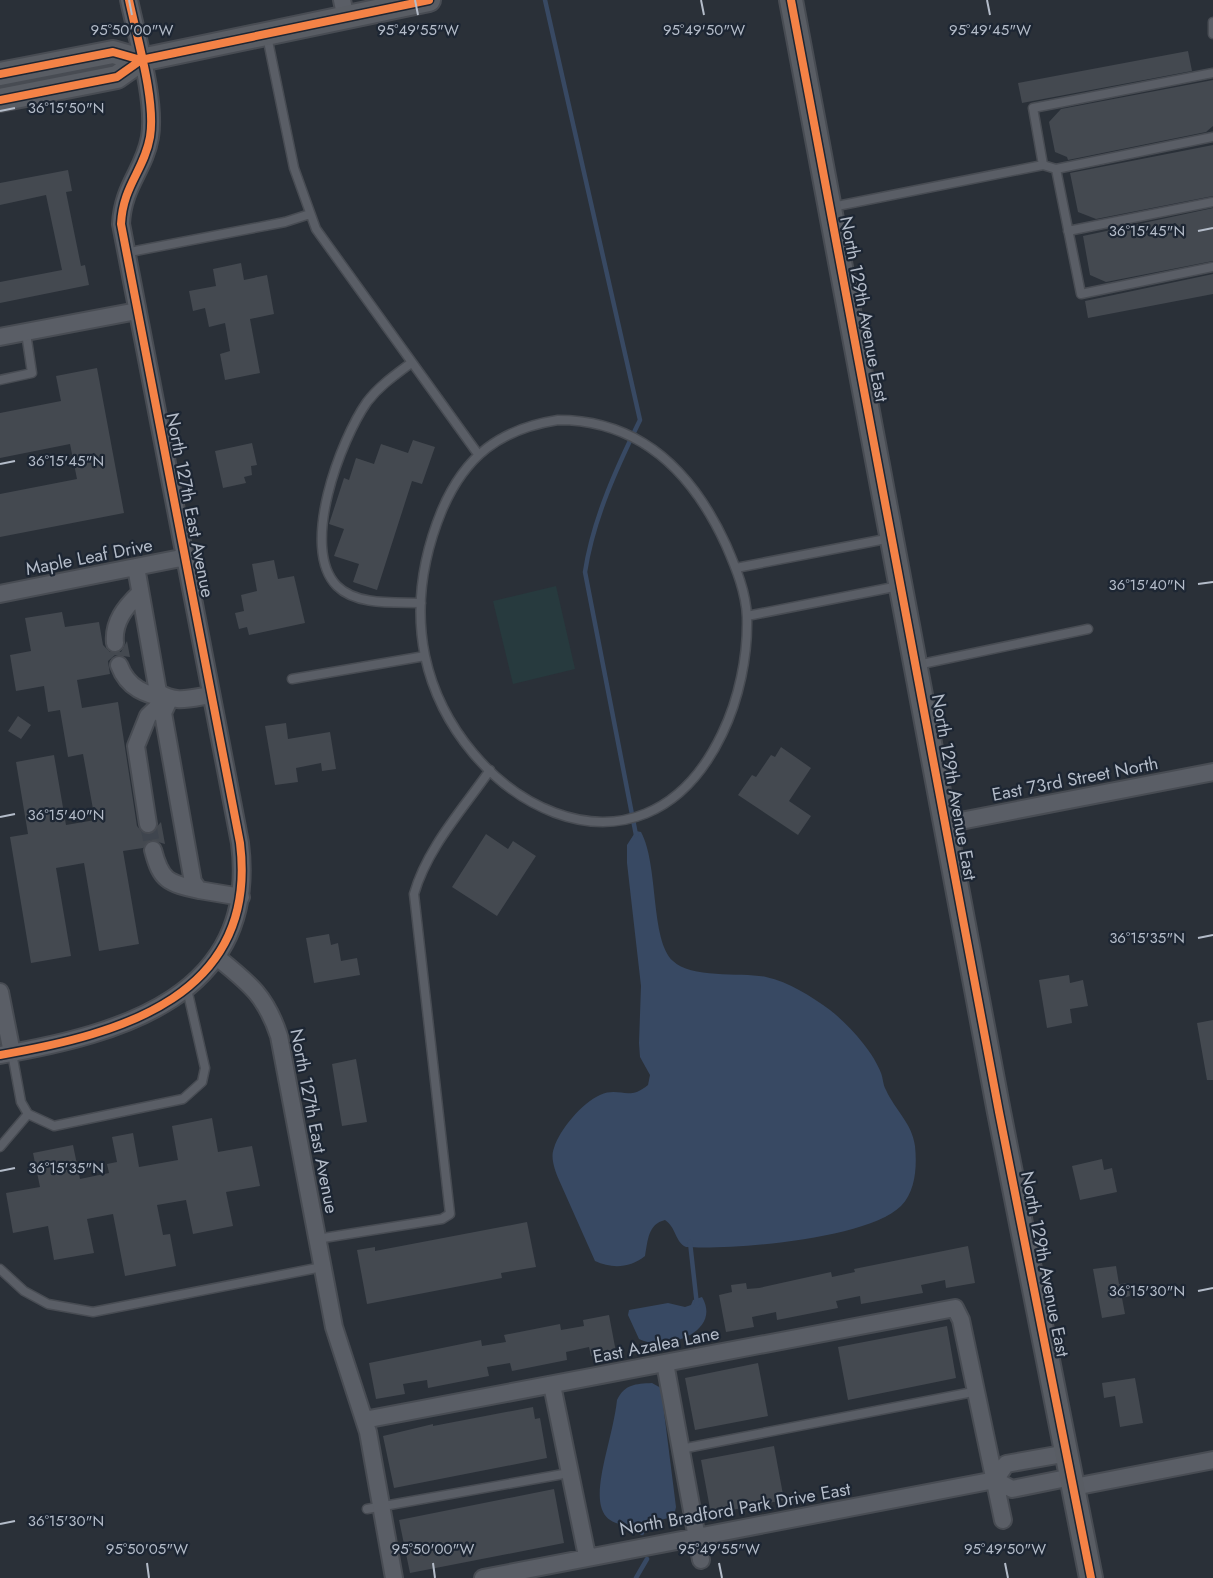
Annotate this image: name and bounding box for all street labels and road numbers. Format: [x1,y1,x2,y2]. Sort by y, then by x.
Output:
street label: North 129th Avenue East [833,214,895,405]
street label: North 127th East Avenue [159,410,221,600]
street label: Maple Leaf Drive [23,532,155,582]
street label: North 129th Avenue East [925,692,983,883]
street label: East 73rd Street North [990,750,1160,808]
street label: North 127th East Avenue [283,1026,345,1216]
street label: North 129th Avenue East [1014,1169,1076,1360]
street label: East Azalea Lane [591,1320,721,1370]
street label: North Bradford Park Drive East [617,1476,853,1542]

